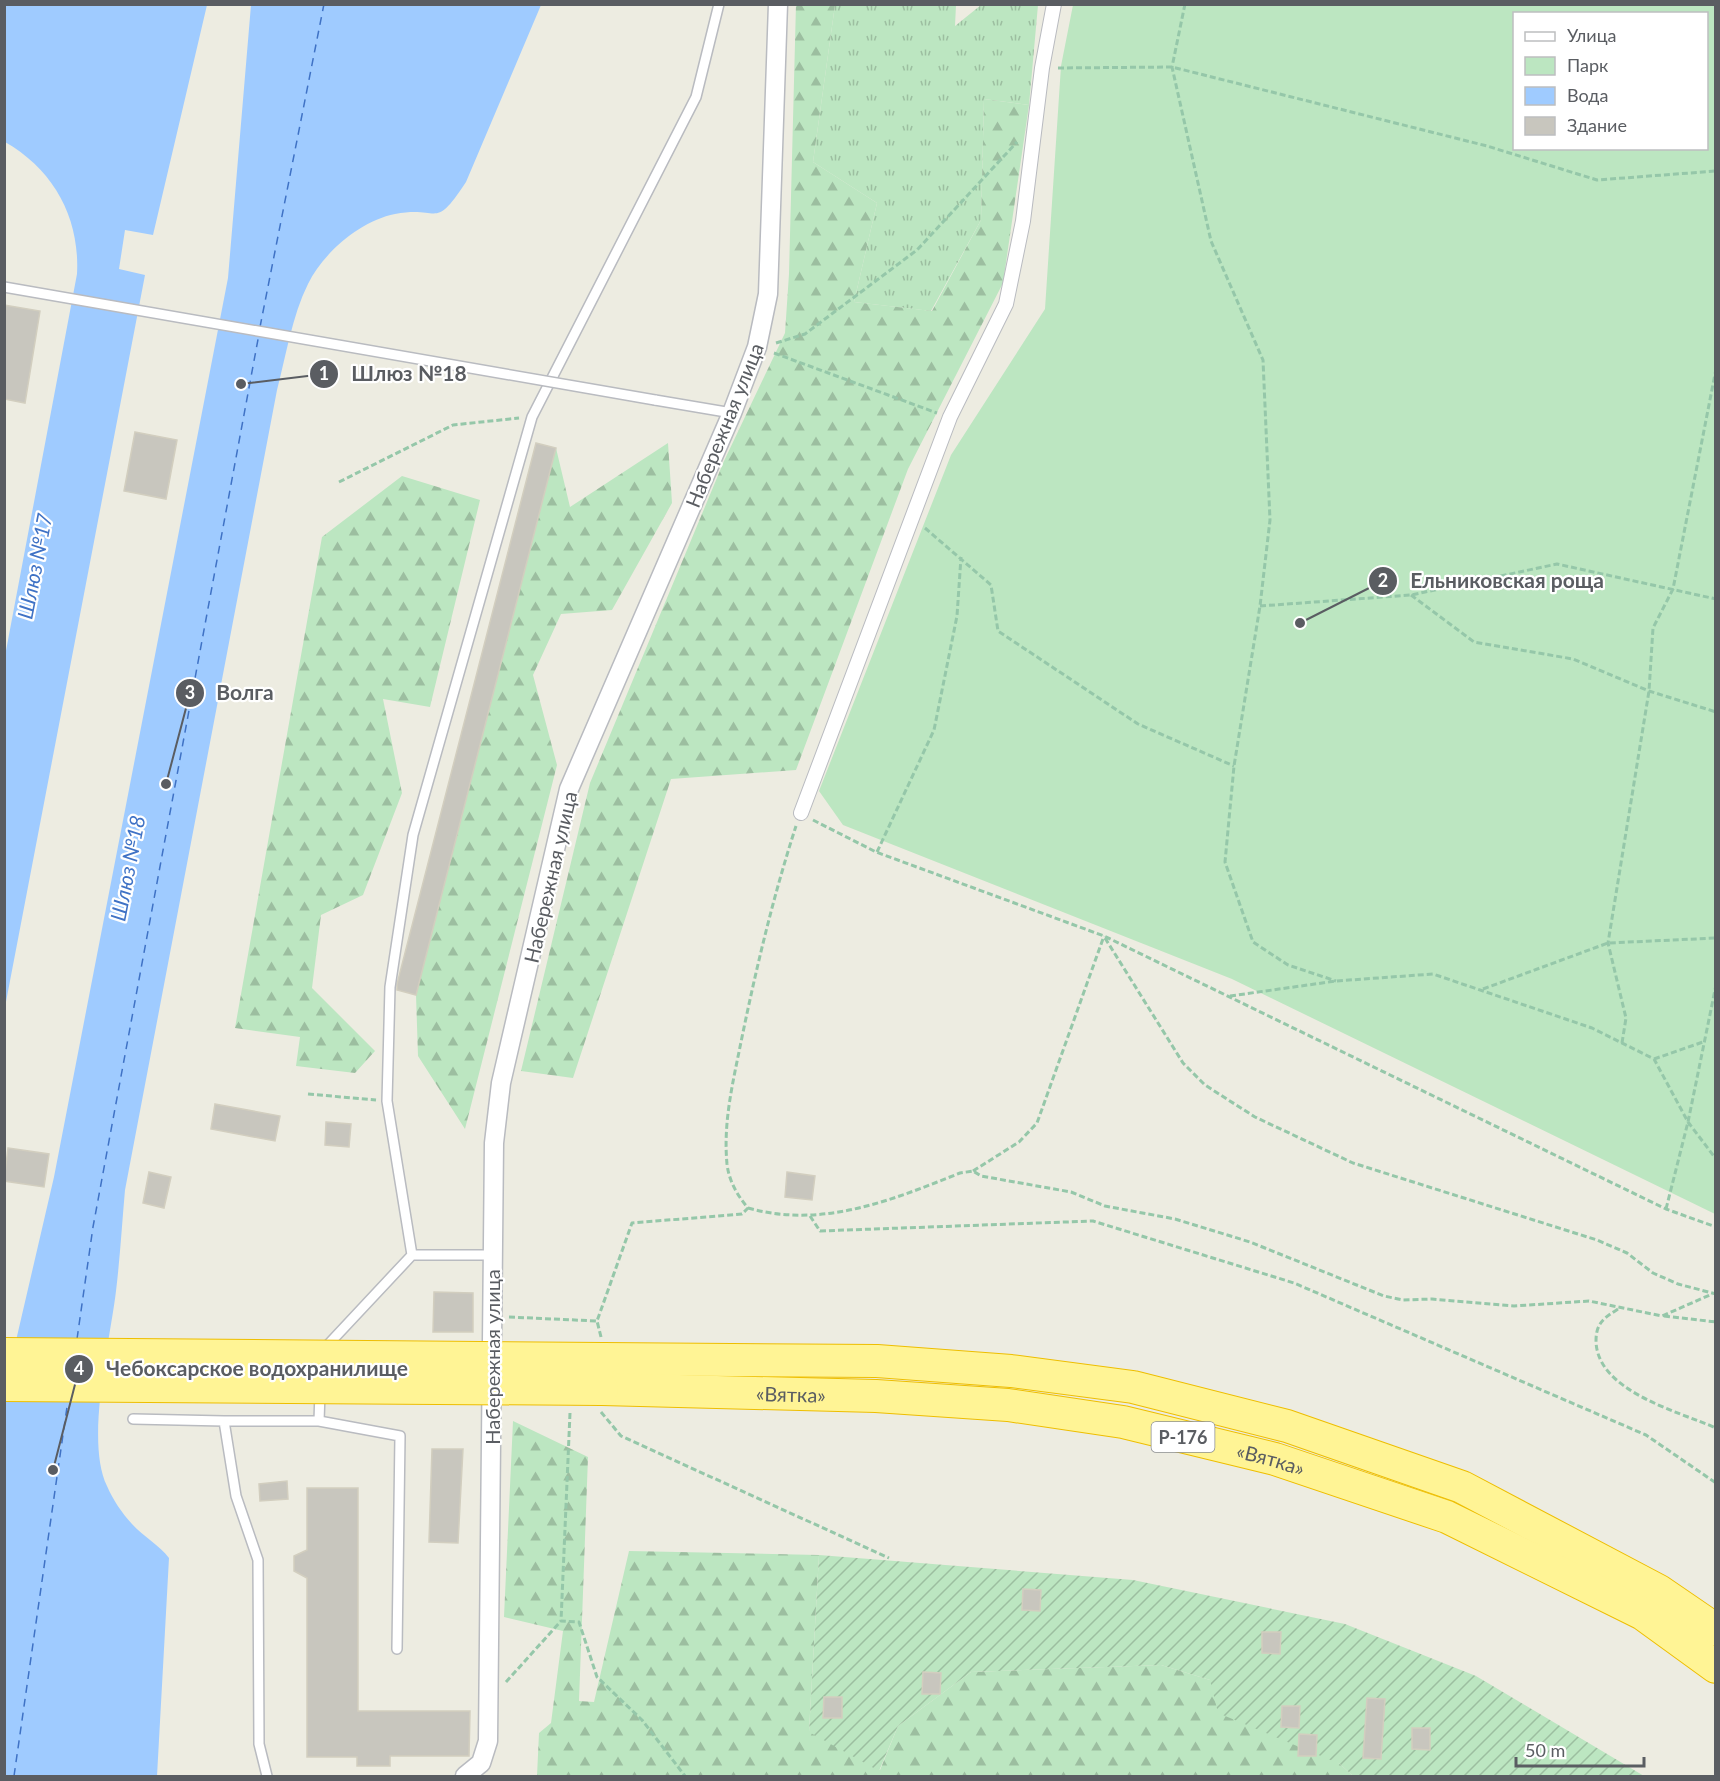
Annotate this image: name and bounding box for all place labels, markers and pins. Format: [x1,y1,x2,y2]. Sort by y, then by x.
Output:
callout: Шлюз №18 [309,355,479,394]
callout: Ельниковская роща [1368,561,1616,600]
callout: Волга [175,673,286,712]
callout: Чебоксарское водохранилище [64,1349,420,1388]

